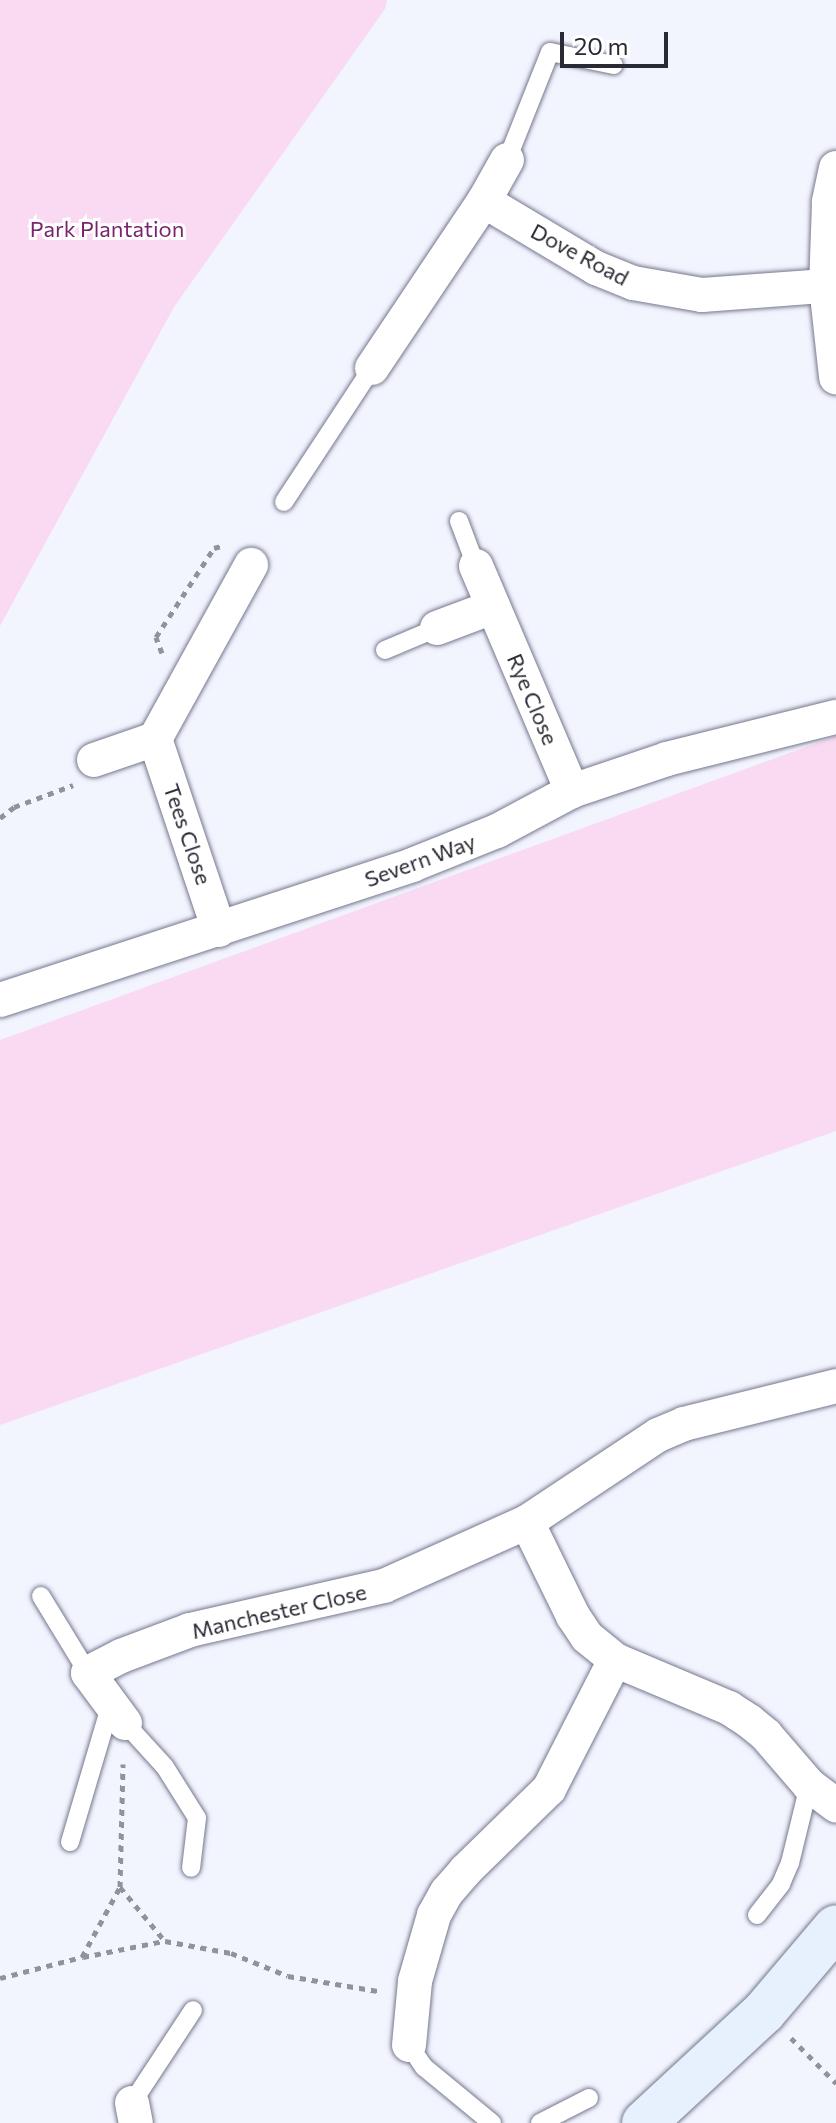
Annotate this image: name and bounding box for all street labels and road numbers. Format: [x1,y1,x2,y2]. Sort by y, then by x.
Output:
street label: Dove Road [527,217,633,291]
street label: Rye Close [502,649,564,749]
street label: Tees Close [158,780,218,888]
street label: Severn Way [361,828,479,892]
street label: Manchester Close [189,1578,369,1644]

